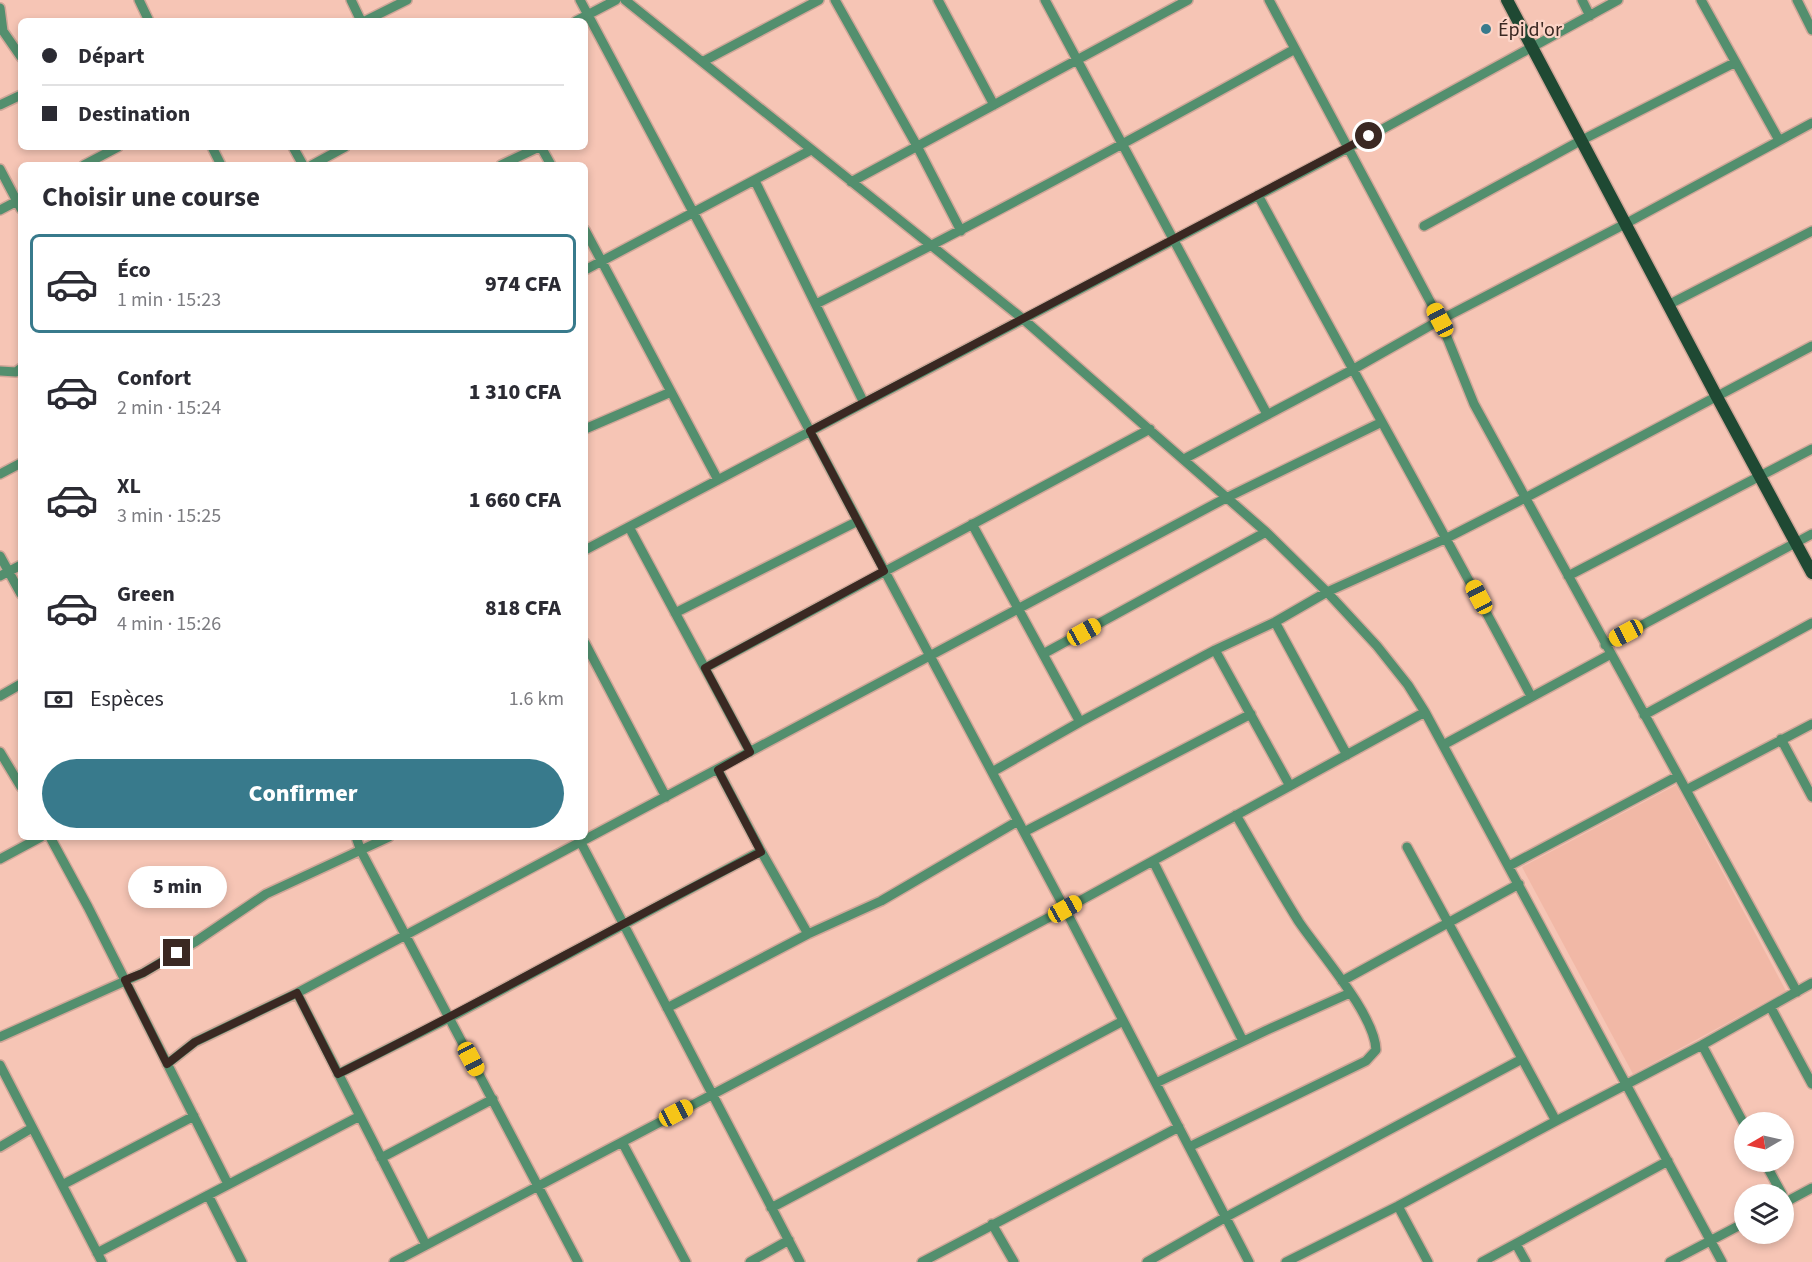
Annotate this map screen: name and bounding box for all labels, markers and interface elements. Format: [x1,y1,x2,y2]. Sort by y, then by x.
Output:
place label: Épi d'or [1498,16,1562,44]
marker: Épi d'or [1479,22,1493,36]
text: Départ [78,40,145,72]
text: Destination [78,98,190,130]
route start [1355,122,1382,149]
text: Choisir une course [42,178,260,217]
text: Éco [117,254,151,286]
icon: car [45,257,99,311]
text: 974 CFA [485,268,561,300]
text: 1 min · 15:23 [117,286,221,314]
car [1424,300,1456,340]
text: Confort [117,362,191,394]
icon: car [45,365,99,419]
text: 1 310 CFA [469,376,561,408]
text: 2 min · 15:24 [117,394,221,422]
text: XL [117,470,141,502]
icon: car [45,473,99,527]
text: 1 660 CFA [469,484,561,516]
text: 3 min · 15:25 [117,502,221,530]
car [1463,577,1495,617]
text: Green [117,578,175,610]
icon: car [45,581,99,635]
text: 818 CFA [485,592,561,624]
text: 4 min · 15:26 [117,610,221,638]
car [1064,615,1104,649]
car [1606,617,1646,649]
icon: cash [42,683,75,716]
text: Espèces [90,683,164,715]
text: 1.6 km [509,685,564,713]
button: Confirmer [42,759,564,828]
callout: 5 min [128,866,226,908]
text: 5 min [153,873,202,901]
car [1045,892,1085,926]
route end [163,939,190,966]
car [455,1039,487,1079]
car [656,1097,696,1129]
north arrow [1734,1112,1794,1172]
map controls [1734,1112,1794,1244]
button: layers [1734,1184,1794,1244]

